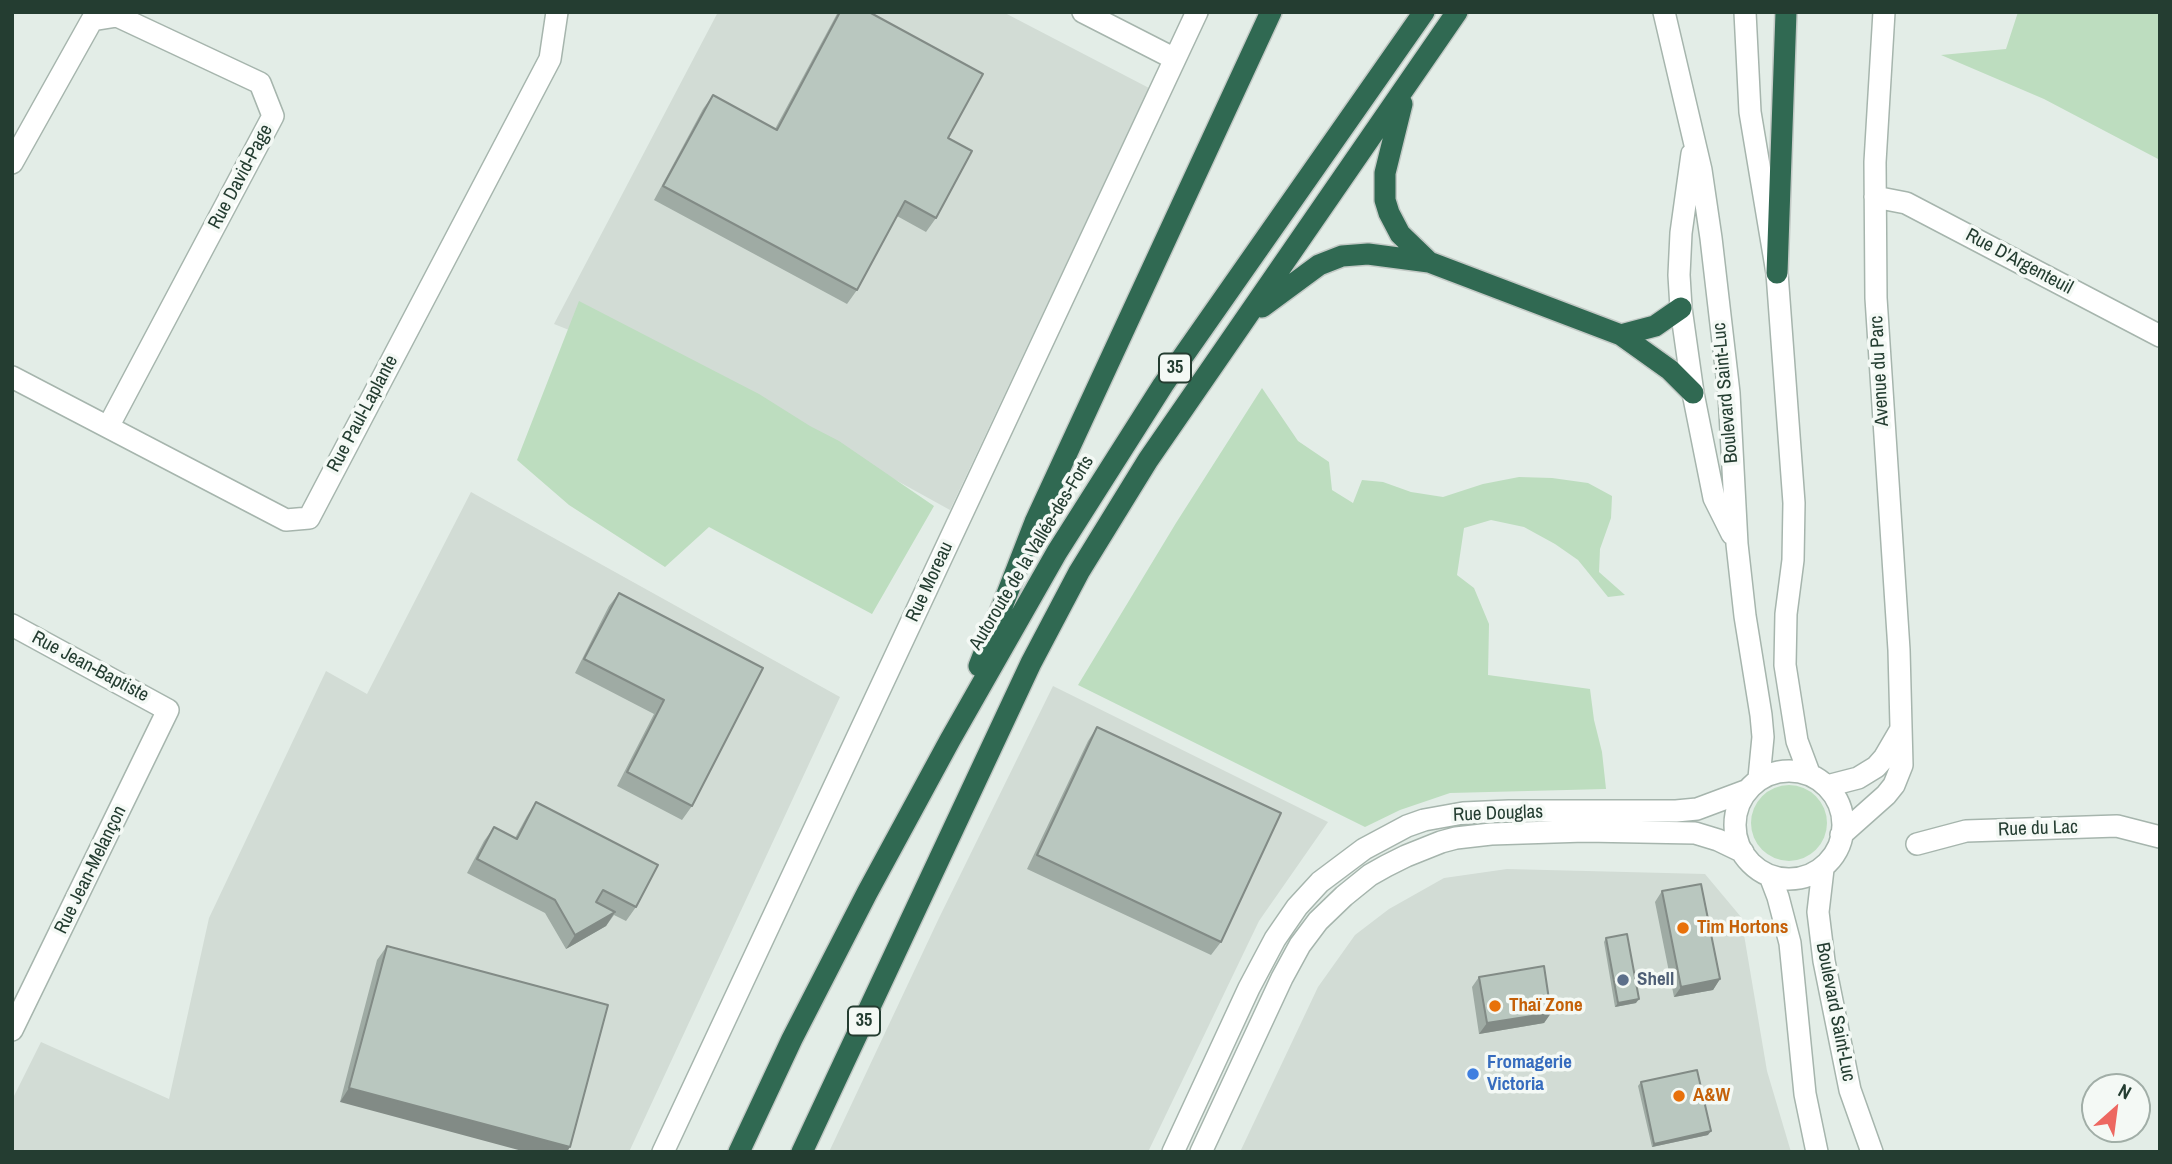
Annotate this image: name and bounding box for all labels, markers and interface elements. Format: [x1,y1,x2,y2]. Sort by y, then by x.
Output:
street label: Rue David-Page [204,121,278,233]
street label: Rue D'Argenteuil [1961,224,2077,300]
street label: Avenue du Parc [1866,315,1894,427]
street label: Boulevard Saint-Luc [1708,322,1744,464]
street label: Rue Paul-Laplante [323,352,403,476]
road number: 35 [1159,354,1191,382]
street label: Autoroute de la Vallée-des-Forts [965,452,1099,654]
street label: Rue Moreau [902,538,958,626]
street label: Rue Jean-Baptiste [28,627,152,707]
street label: Rue Douglas [1453,801,1543,827]
street label: Rue Jean-Melançon [50,802,132,938]
street label: Rue du Lac [1998,816,2078,842]
place label: Tim Hortons [1697,917,1788,939]
marker: Tim Hortons [1675,920,1691,936]
street label: Boulevard Saint-Luc [1810,941,1860,1083]
place label: Shell [1637,969,1674,991]
marker: Shell [1615,972,1631,988]
place label: Thaï Zone [1509,995,1583,1017]
marker: Thaï Zone [1487,998,1503,1014]
road number: 35 [848,1006,880,1036]
place label: Fromagerie Victoria [1487,1052,1572,1096]
marker: Fromagerie Victoria [1465,1066,1481,1082]
north arrow [2081,1073,2151,1143]
text: N [2114,1077,2136,1105]
place label: A&W [1693,1085,1730,1107]
marker: A&W [1671,1088,1687,1104]

